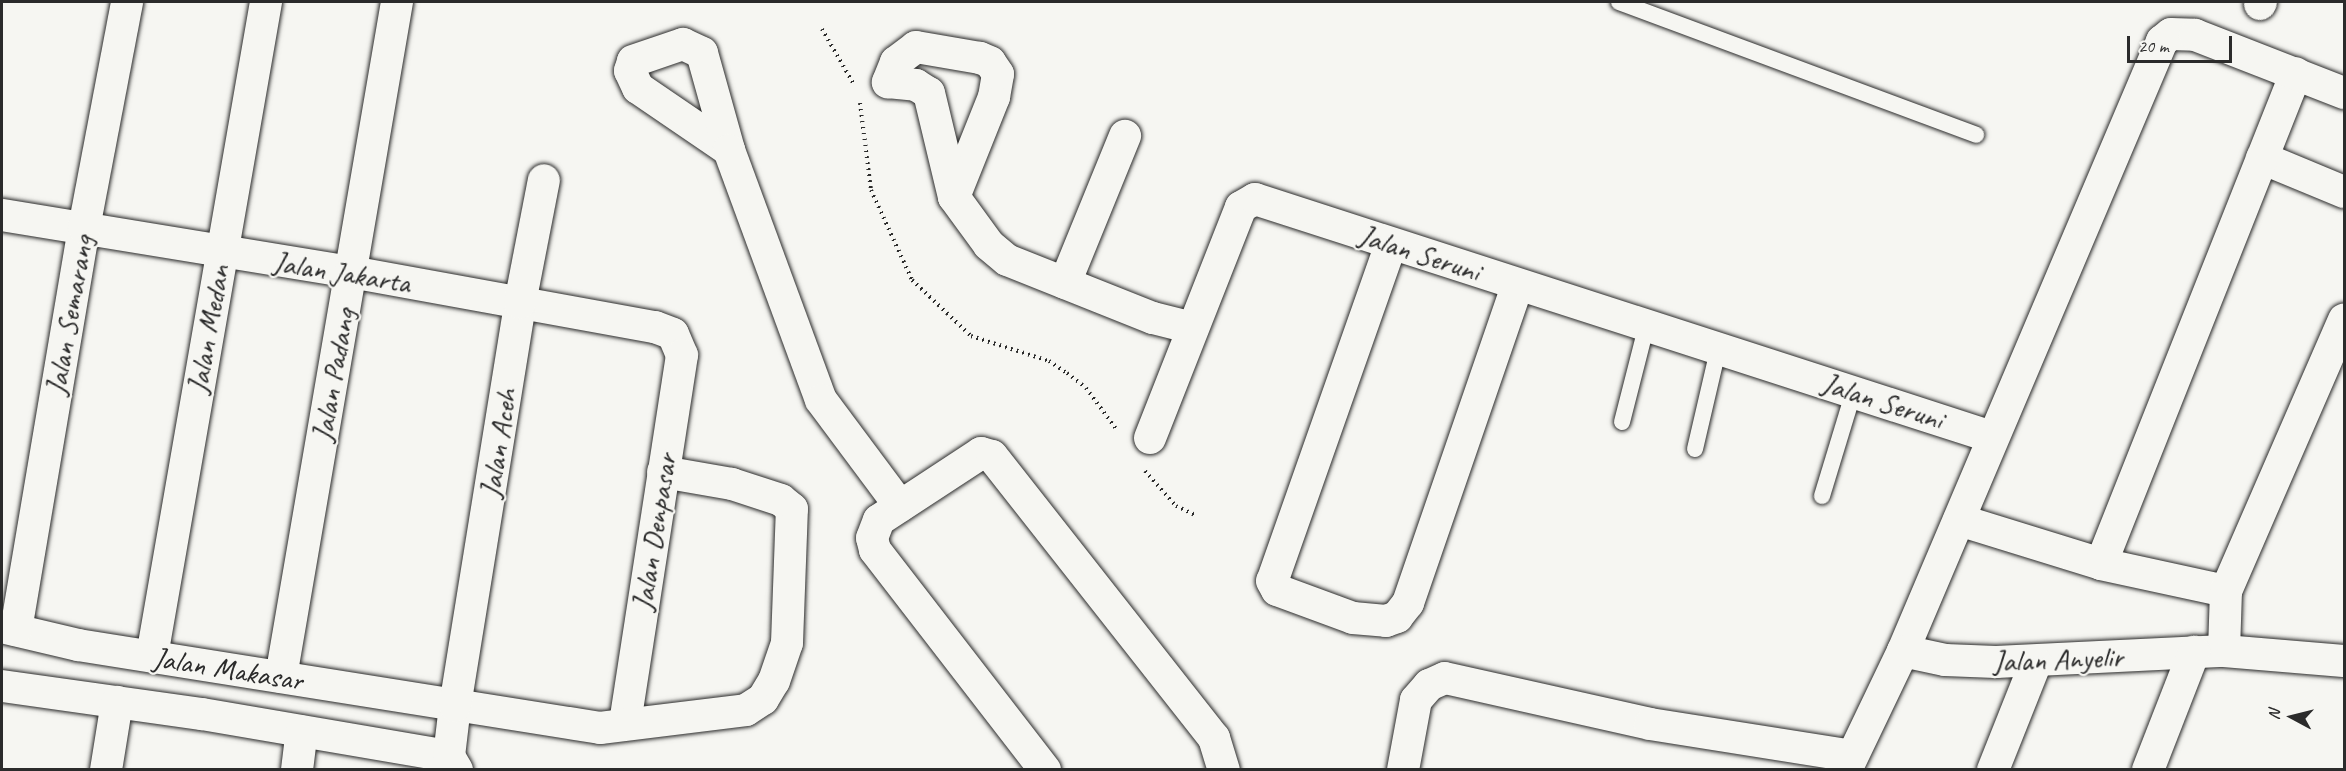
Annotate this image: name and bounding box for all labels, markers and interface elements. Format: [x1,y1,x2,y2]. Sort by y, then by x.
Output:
scale bar [2130,24,2235,62]
text: 20 m [2138,35,2169,57]
street label: Jalan Seruni [1355,217,1485,289]
street label: Jalan Semarang [37,233,101,397]
street label: Jalan Jakarta [271,243,413,301]
street label: Jalan Medan [179,263,237,395]
street label: Jalan Padang [304,306,362,444]
street label: Jalan Seruni [1818,365,1948,437]
street label: Jalan Aceh [472,386,524,500]
street label: Jalan Denpasar [624,451,684,613]
street label: Jalan Makasar [151,639,305,699]
street label: Jalan Anyelir [1993,639,2123,679]
north arrow [2262,687,2322,747]
text: N [2264,709,2285,721]

